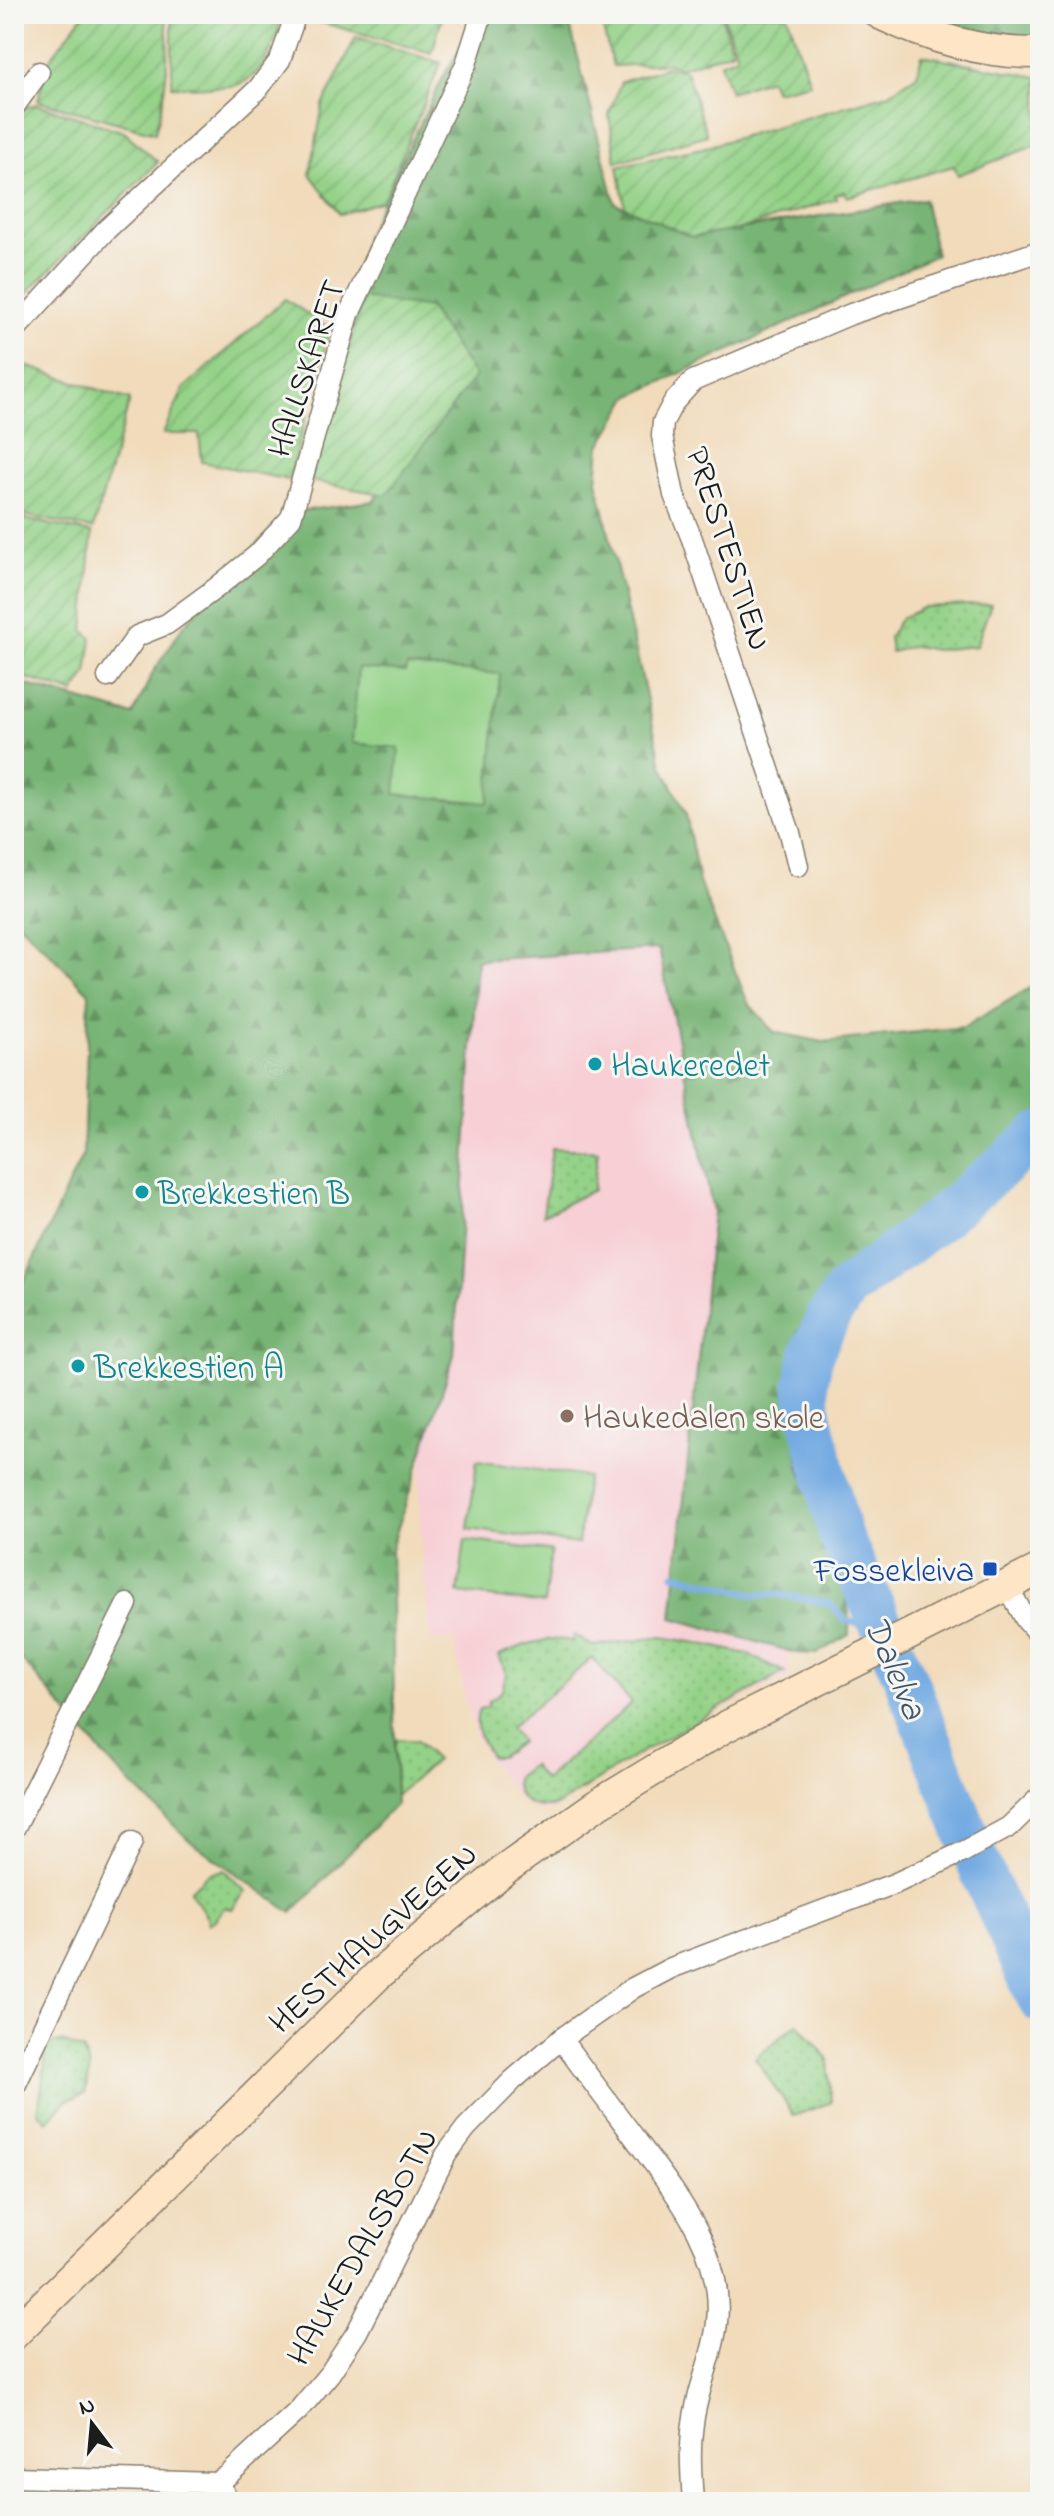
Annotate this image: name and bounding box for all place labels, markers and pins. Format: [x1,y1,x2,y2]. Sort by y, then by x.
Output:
place label: Haukeredet [611,1043,770,1093]
marker: Haukeredet [586,1055,604,1073]
place label: Brekkestien B [157,1171,350,1221]
marker: Brekkestien B [133,1183,151,1201]
place label: Brekkestien A [93,1345,284,1395]
marker: Brekkestien A [69,1357,87,1375]
place label: Haukedalen skole [583,1395,825,1445]
marker: Haukedalen skole [558,1407,576,1425]
place label: Fossekleiva [813,1548,974,1598]
marker: Fossekleiva [981,1560,999,1578]

